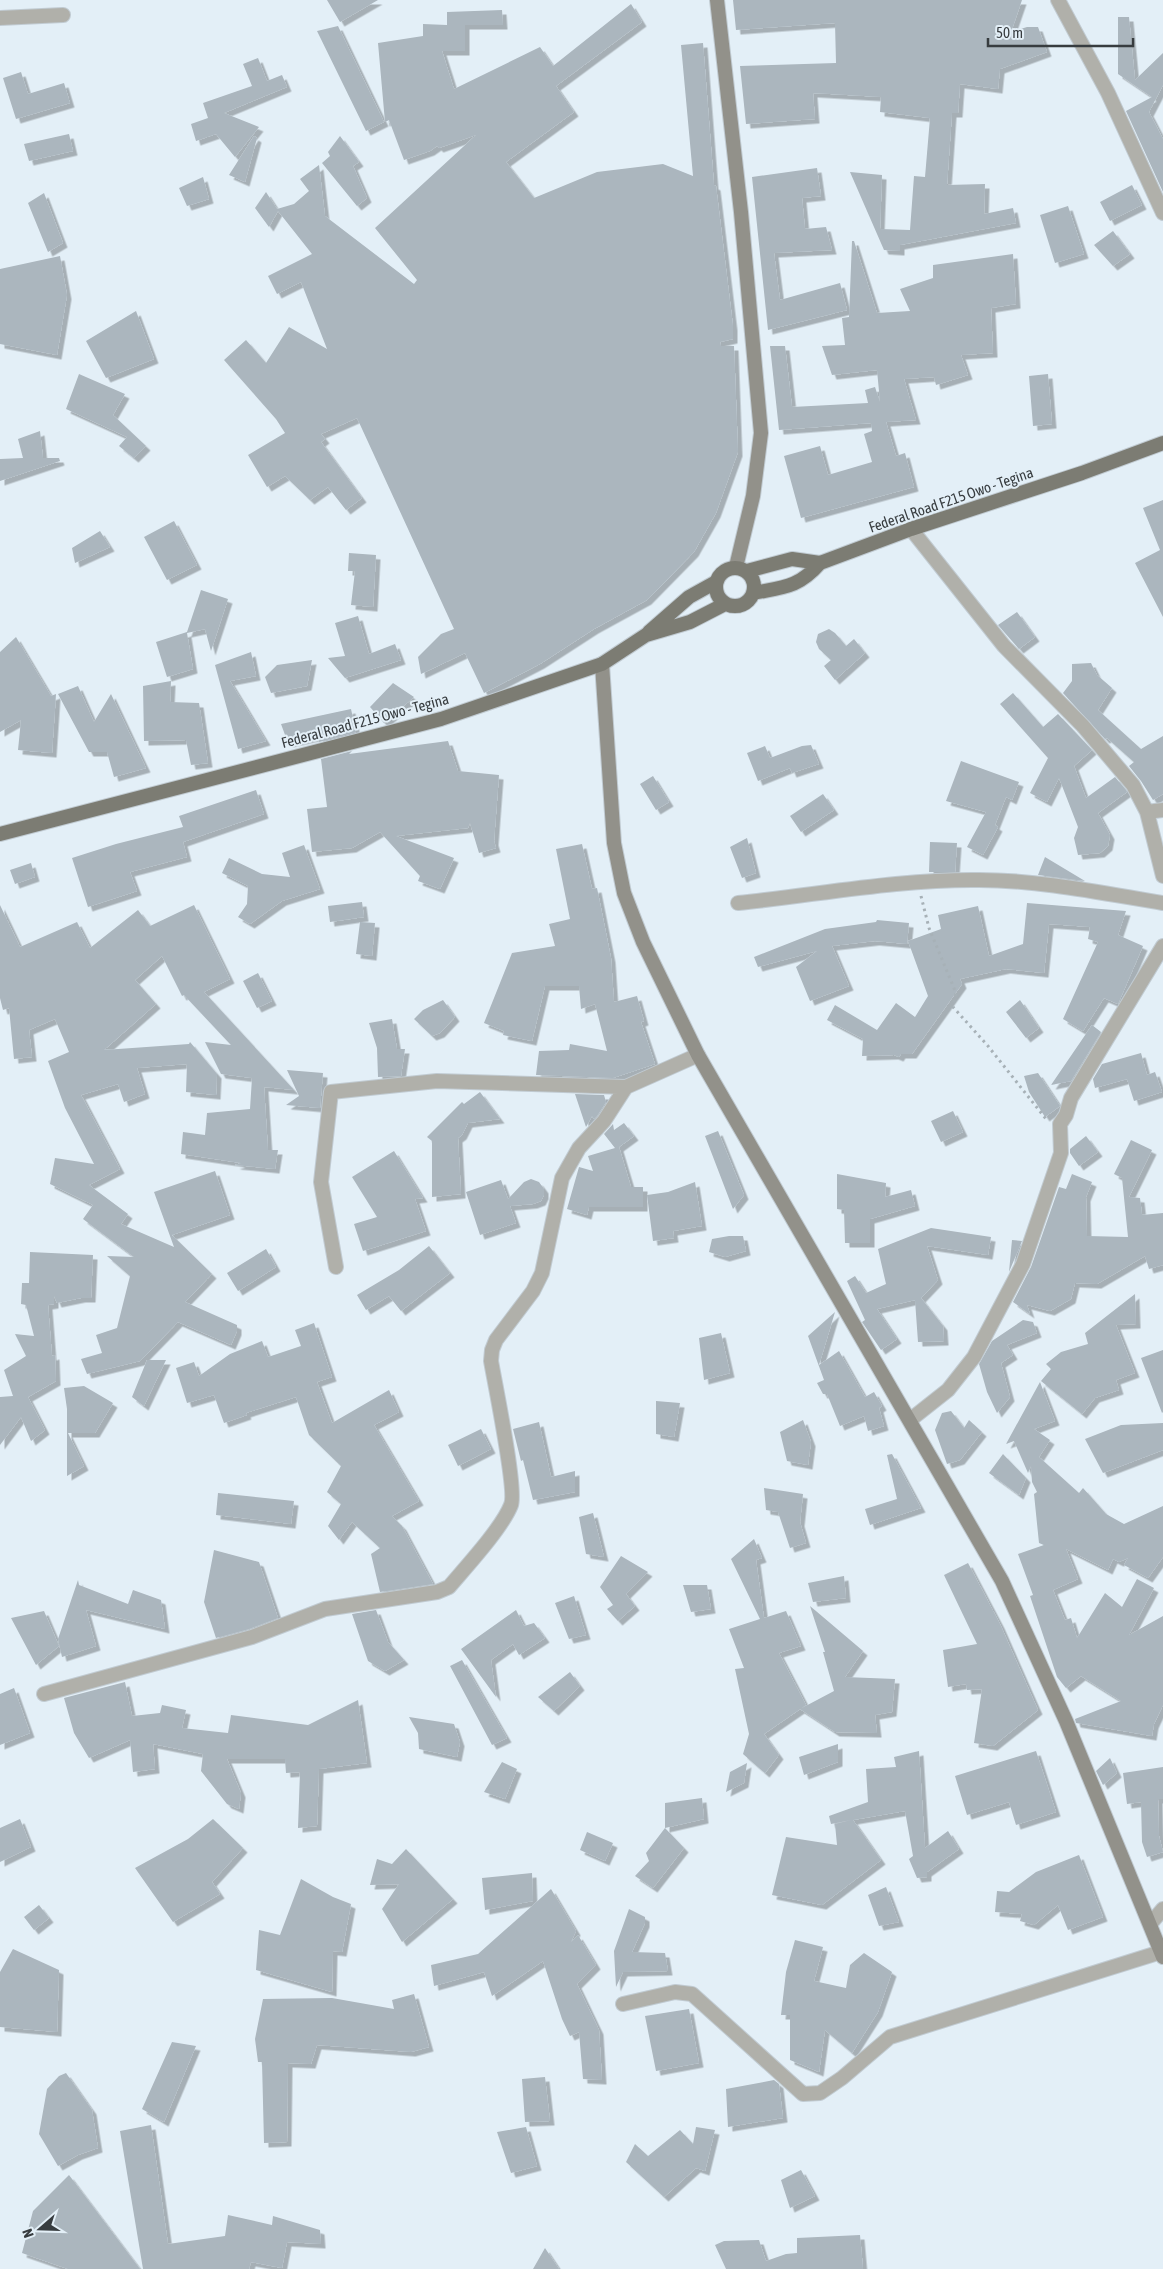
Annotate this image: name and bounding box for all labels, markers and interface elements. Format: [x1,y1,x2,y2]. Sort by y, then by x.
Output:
scale bar [988,15,1133,47]
text: 50 m [996,24,1023,41]
street label: Federal Road F215 Owo - Tegina [866,463,1035,536]
street label: Federal Road F215 Owo - Tegina [279,690,450,751]
north arrow [15,2204,65,2254]
text: N [19,2227,37,2240]

